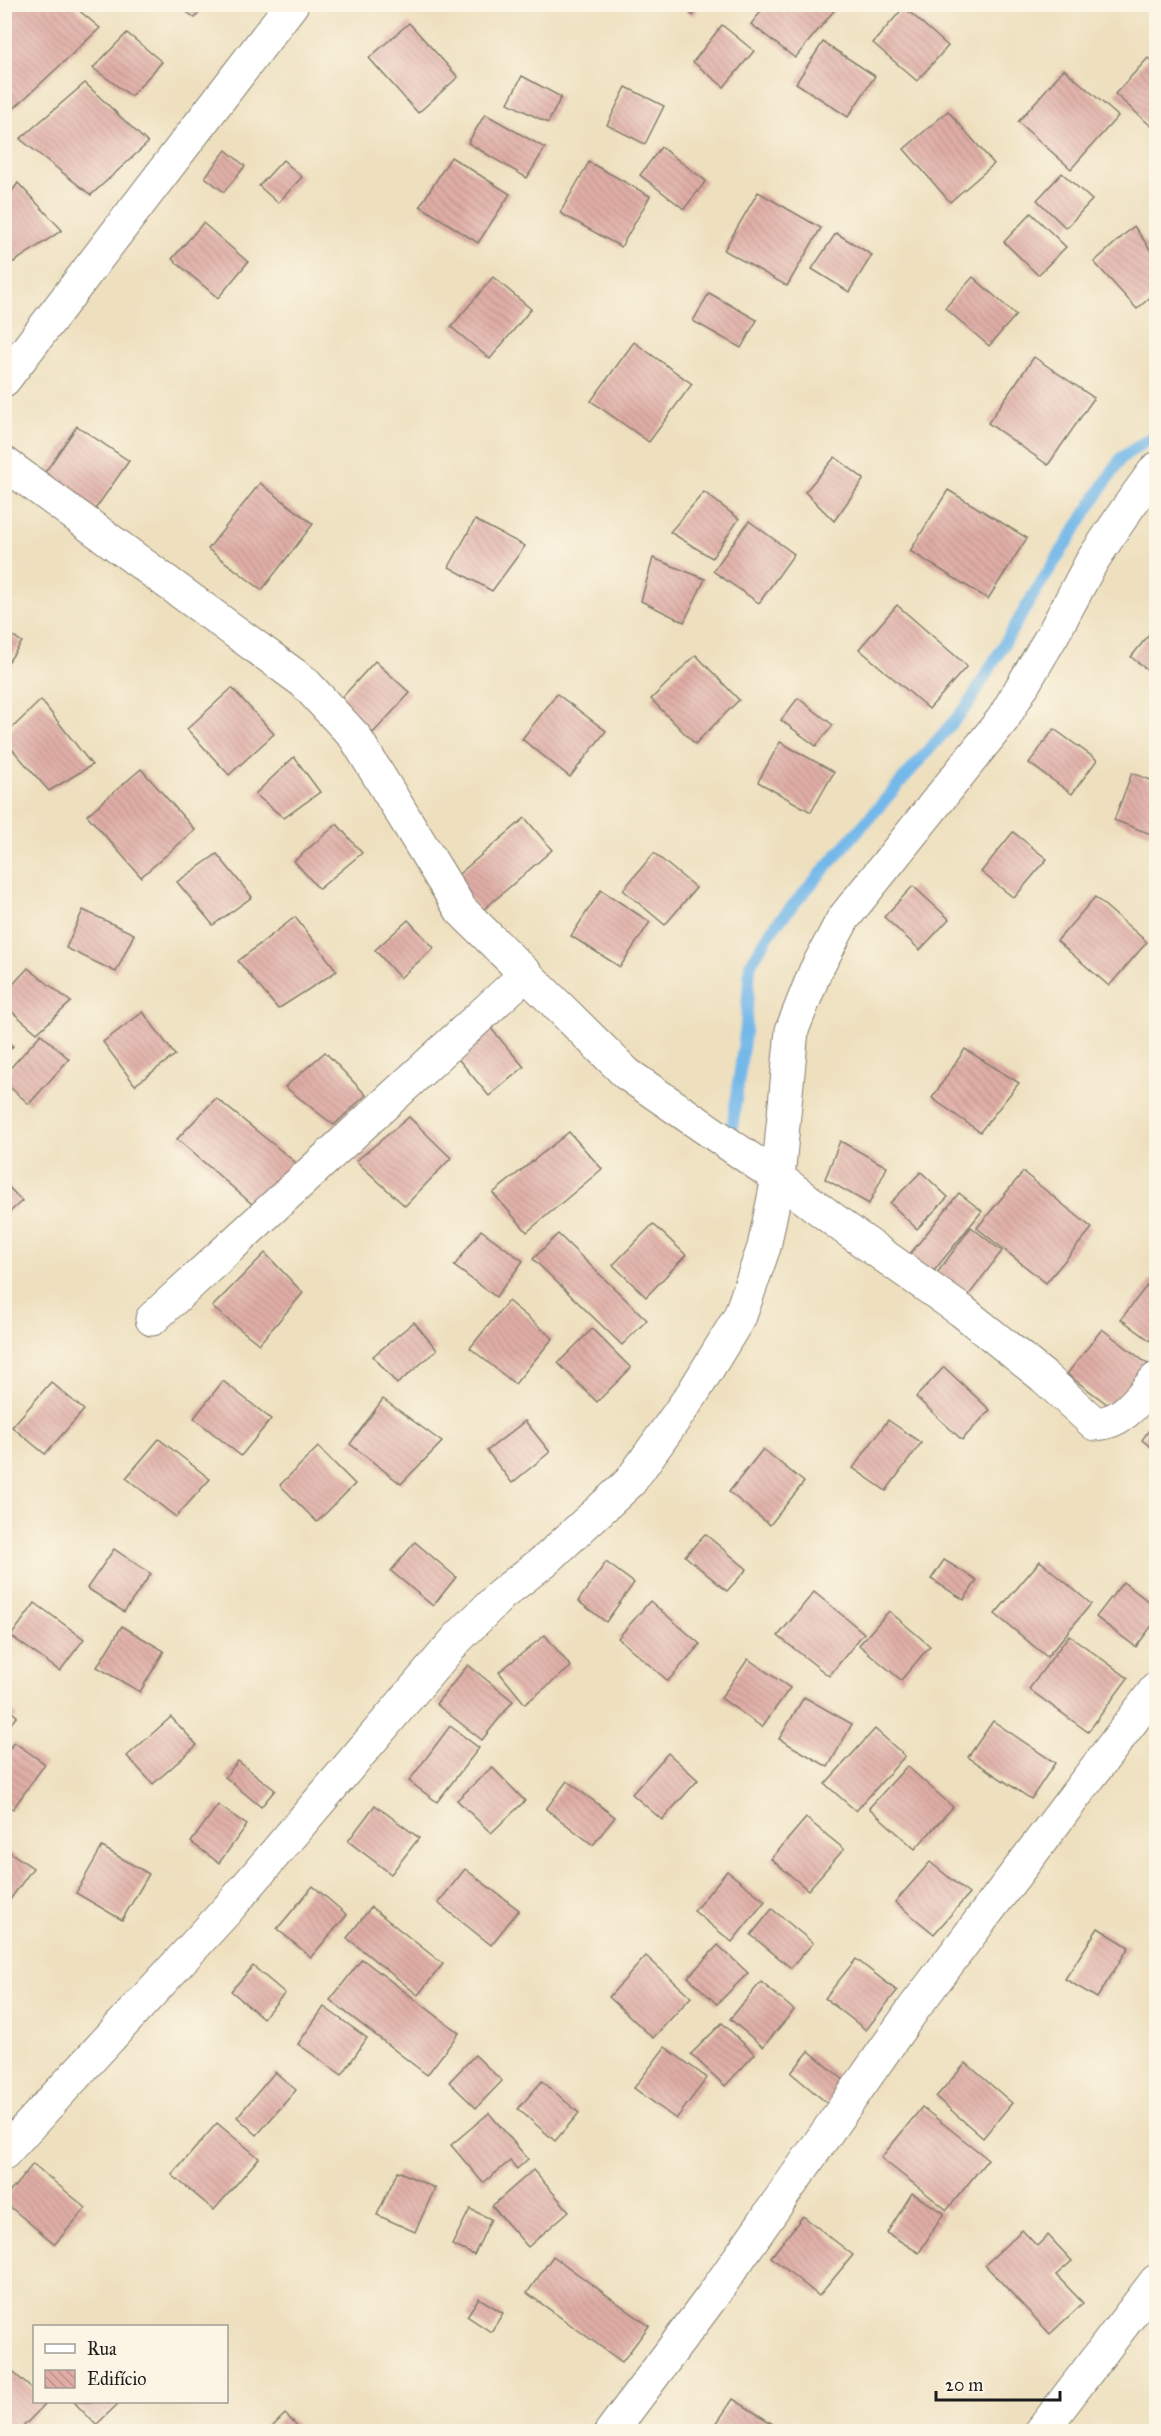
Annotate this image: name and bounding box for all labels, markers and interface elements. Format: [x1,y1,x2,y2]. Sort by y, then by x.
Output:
legend [33,2325,228,2403]
text: Rua [87,2338,117,2360]
scale bar [936,2364,1060,2402]
text: Edifício [87,2368,146,2390]
text: 20 m [945,2374,983,2396]

